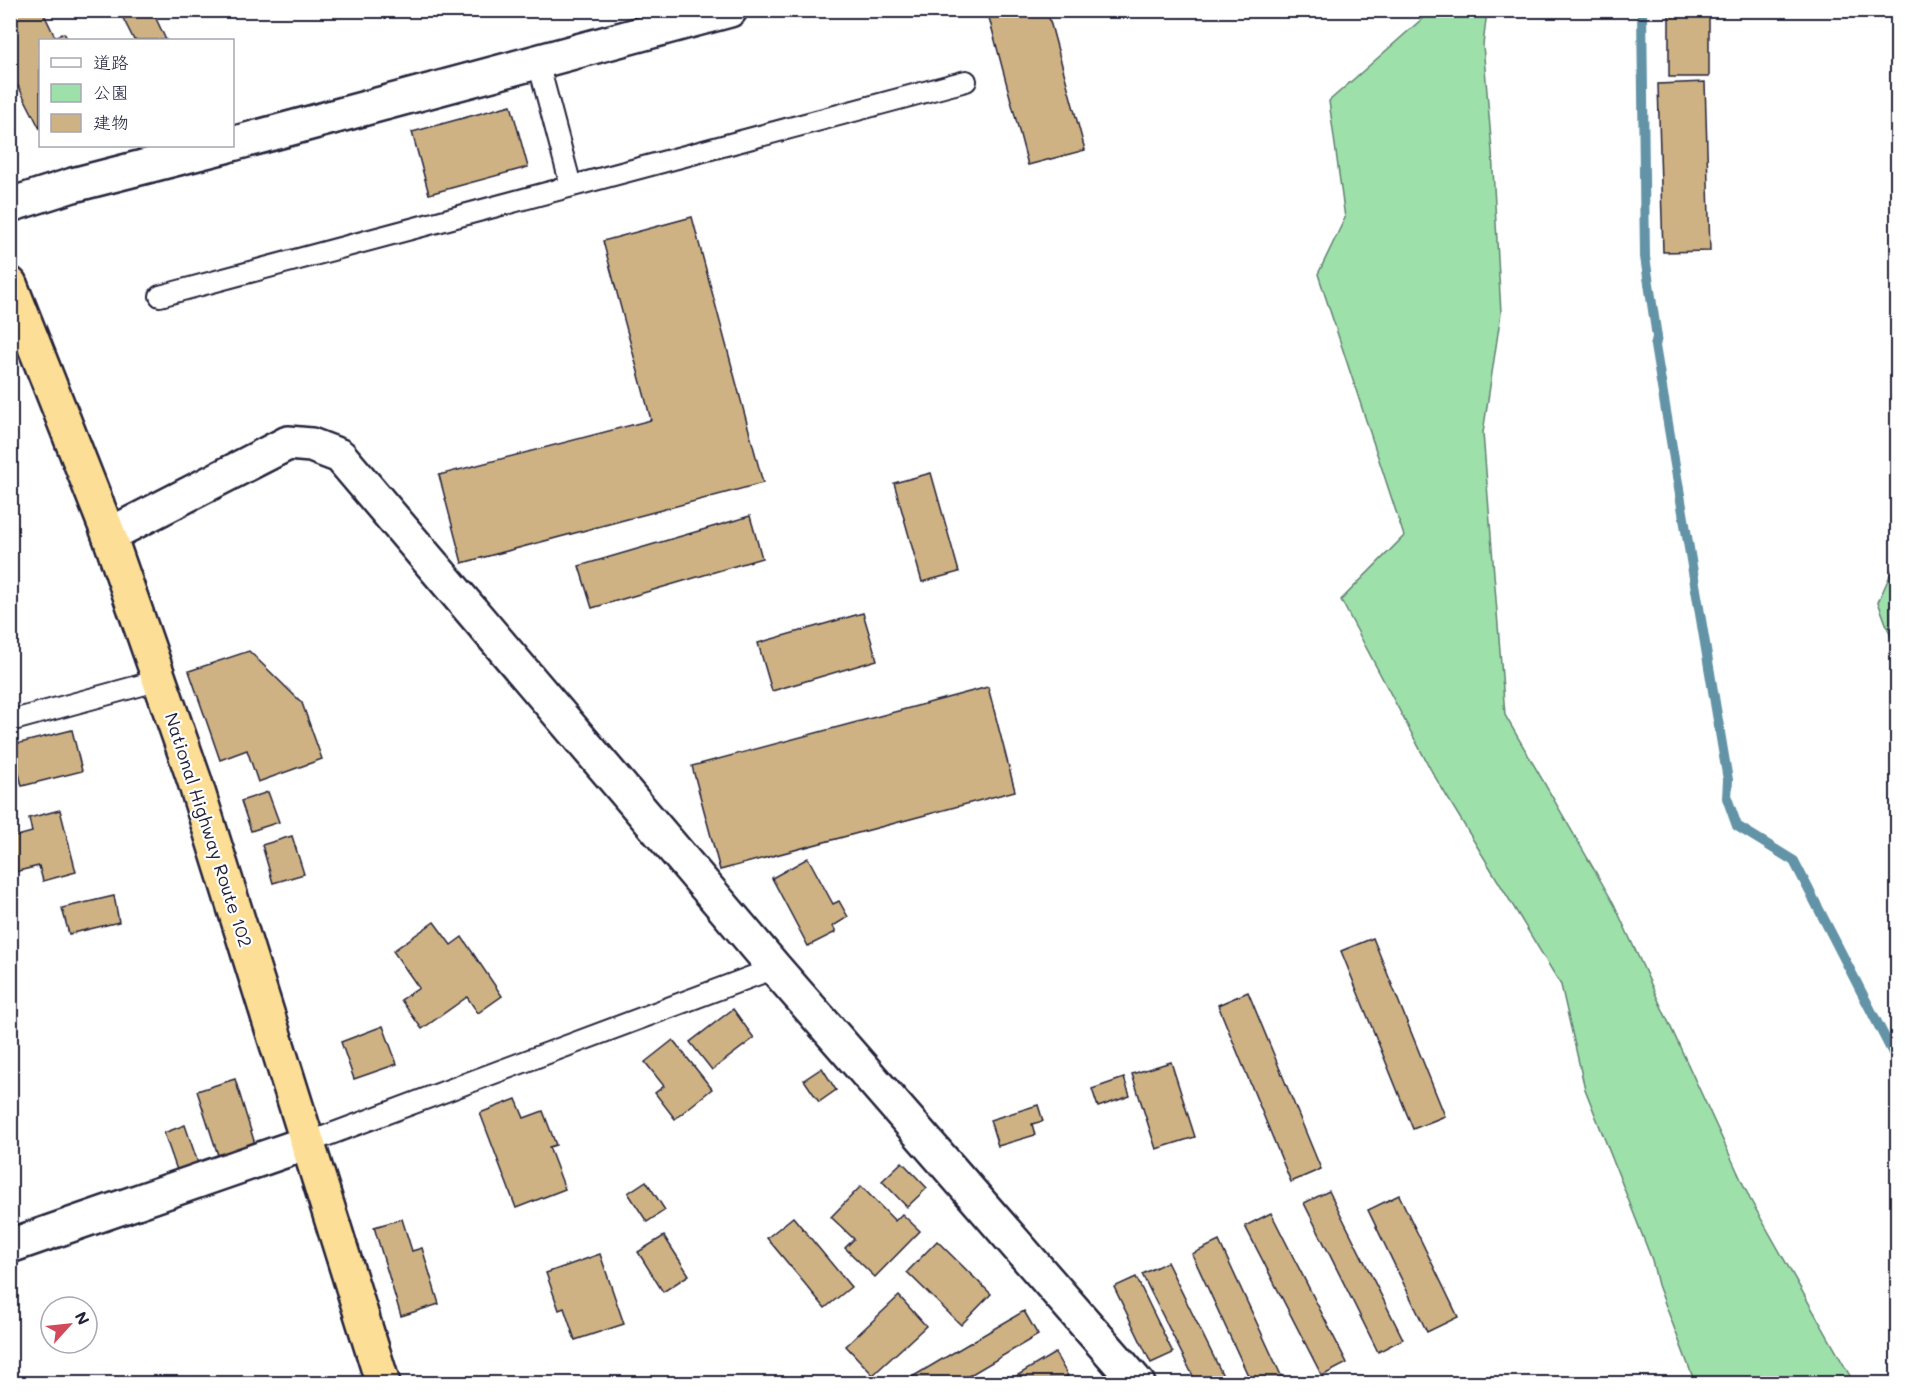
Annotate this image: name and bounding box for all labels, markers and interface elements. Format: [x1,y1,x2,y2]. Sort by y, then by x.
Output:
legend [39,39,234,147]
text: 道路 [93,50,129,74]
text: 公園 [93,80,129,104]
text: 建物 [93,110,129,134]
street label: National Highway Route 102 [160,709,258,950]
north arrow [39,1295,99,1355]
text: N [71,1308,95,1328]

